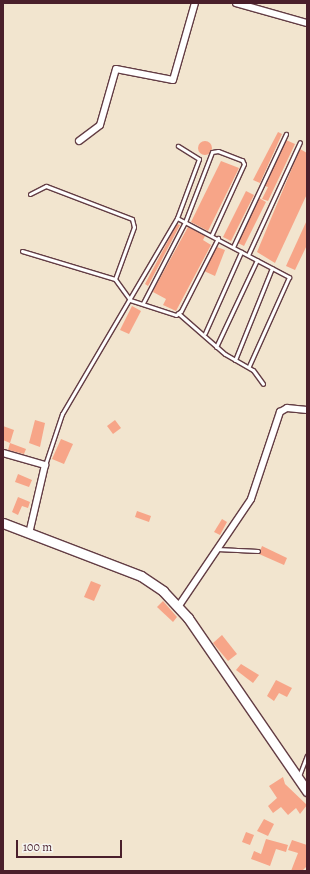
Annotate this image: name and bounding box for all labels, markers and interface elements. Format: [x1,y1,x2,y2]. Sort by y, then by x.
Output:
scale bar [18,832,124,858]
text: 100 m [23,839,52,855]

